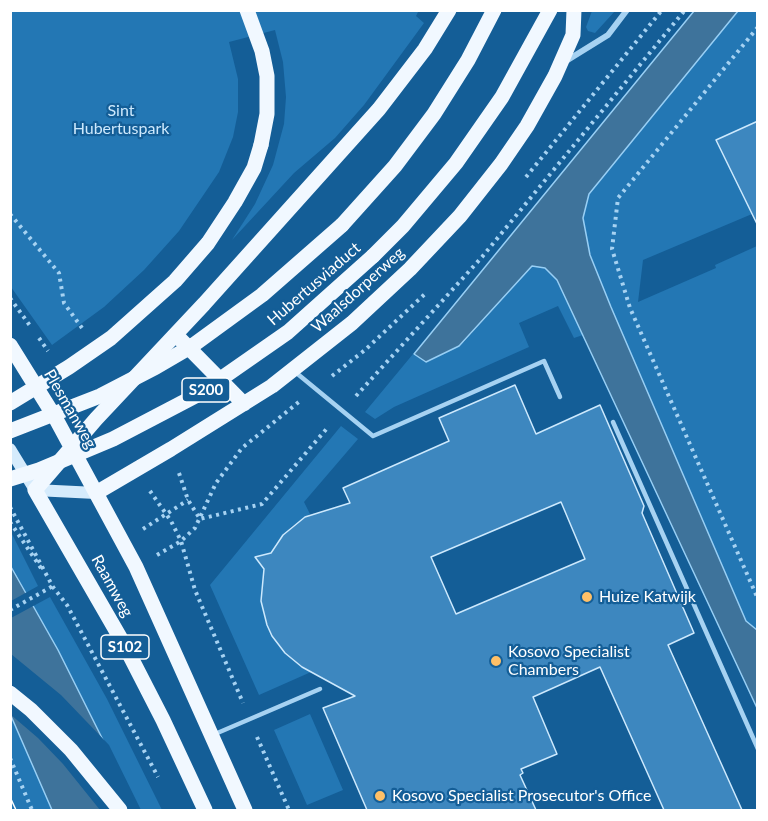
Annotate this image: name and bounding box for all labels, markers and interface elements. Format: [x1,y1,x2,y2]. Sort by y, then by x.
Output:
park label: Sint Hubertuspark [73,101,169,139]
street label: Hubertusviaduct [264,238,364,330]
street label: Waalsdorperweg [308,243,408,337]
street label: Plesmanweg [40,366,100,452]
road number: S200 [182,378,230,402]
street label: Raamweg [87,552,137,620]
place label: Huize Katwijk [599,587,696,607]
marker: Huize Katwijk [580,590,594,604]
road number: S102 [101,635,149,659]
place label: Kosovo Specialist Chambers [508,642,630,680]
marker: Kosovo Specialist Chambers [489,654,503,668]
place label: Kosovo Specialist Prosecutor's Office [392,786,651,806]
marker: Kosovo Specialist Prosecutor's Office [373,789,387,803]

